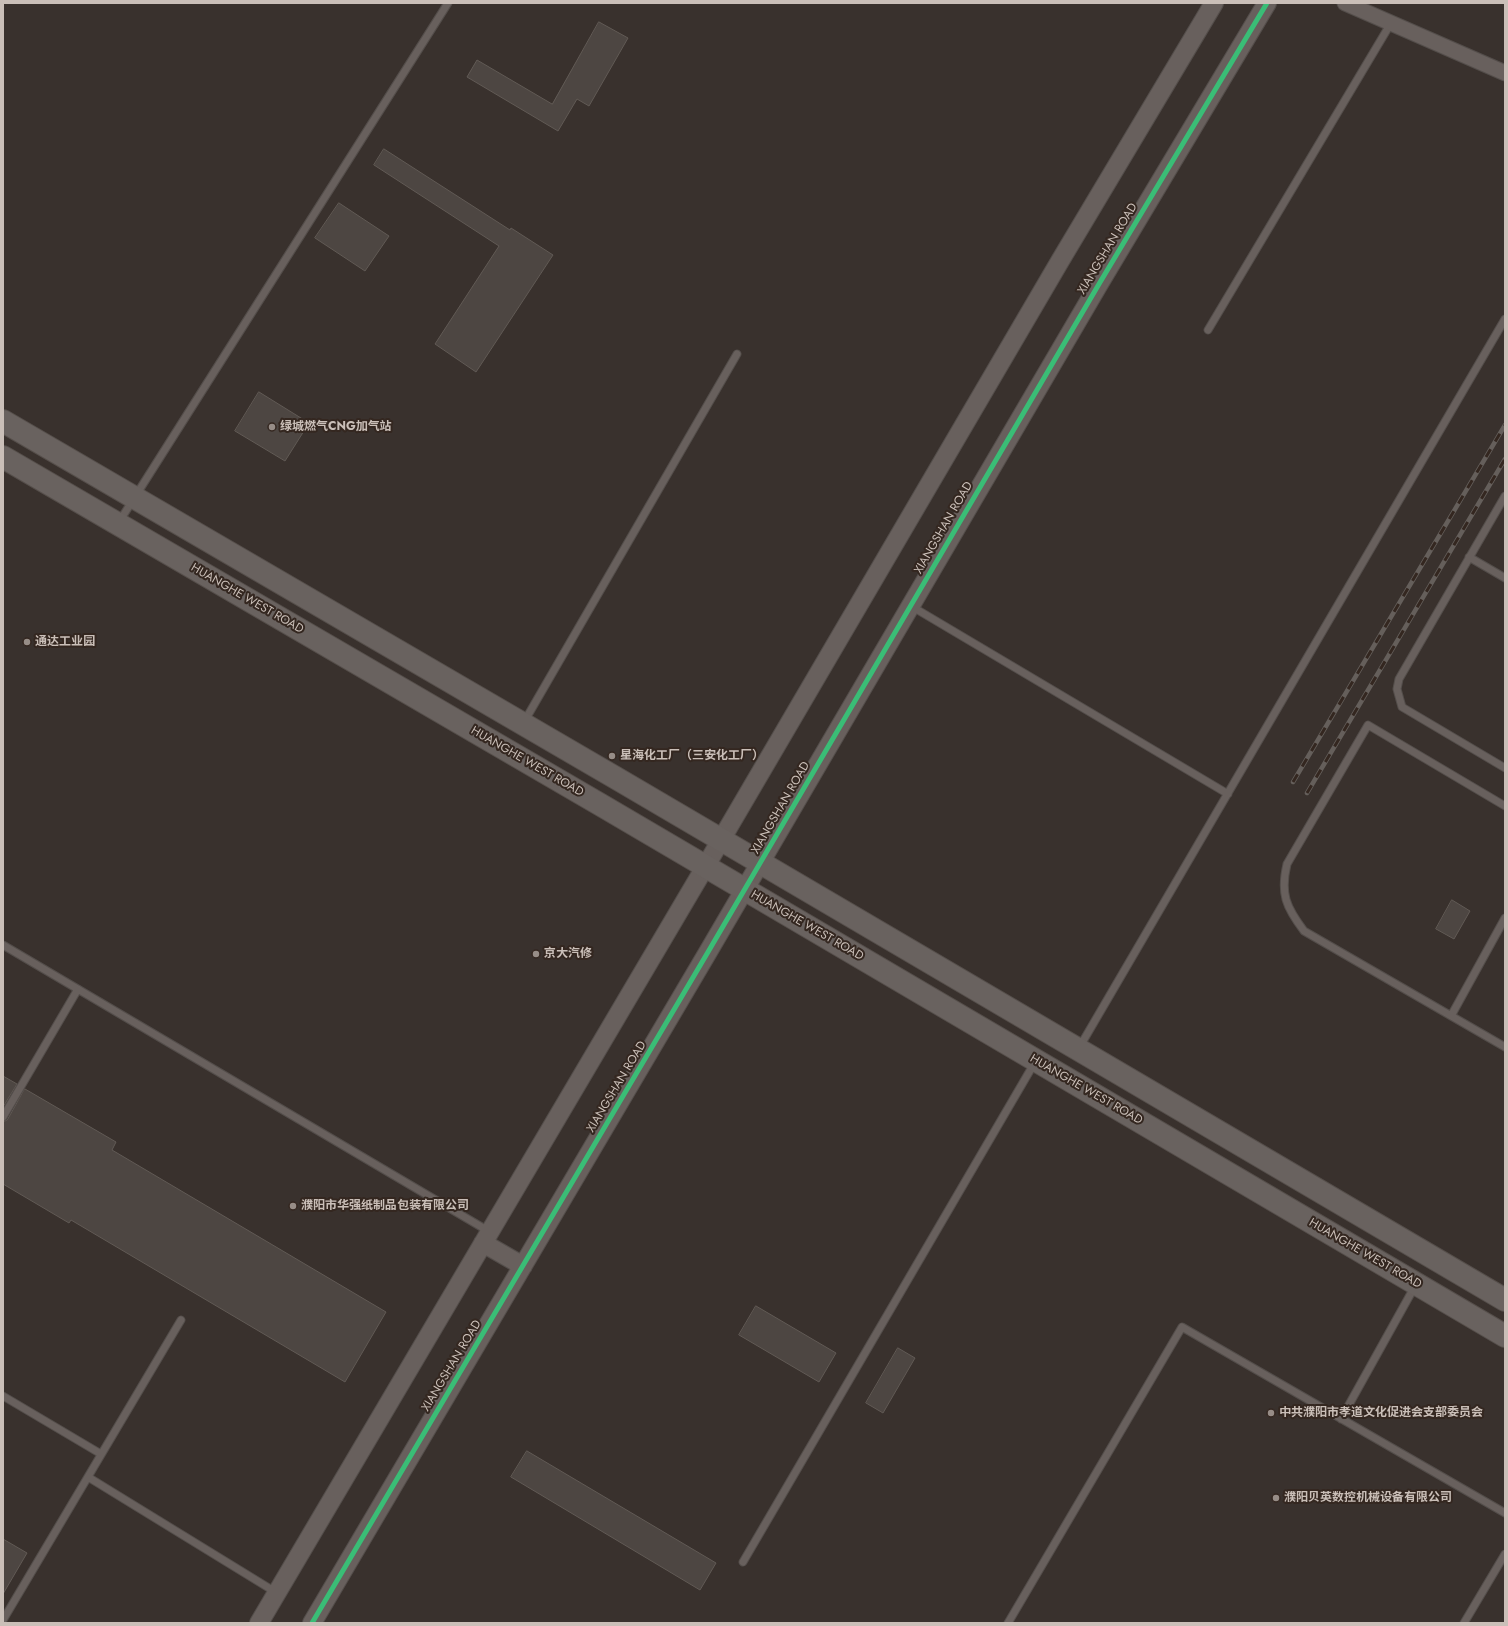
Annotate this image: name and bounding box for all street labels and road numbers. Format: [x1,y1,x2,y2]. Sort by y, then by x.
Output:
street label: XIANGSHAN ROAD [1075,201,1141,297]
street label: XIANGSHAN ROAD [912,479,976,577]
street label: HUANGHE WEST ROAD [188,561,306,637]
street label: HUANGHE WEST ROAD [468,724,586,800]
street label: XIANGSHAN ROAD [749,759,813,857]
street label: HUANGHE WEST ROAD [748,888,866,964]
street label: XIANGSHAN ROAD [584,1039,650,1135]
street label: HUANGHE WEST ROAD [1027,1052,1145,1128]
street label: HUANGHE WEST ROAD [1306,1216,1424,1292]
street label: XIANGSHAN ROAD [419,1318,485,1414]

